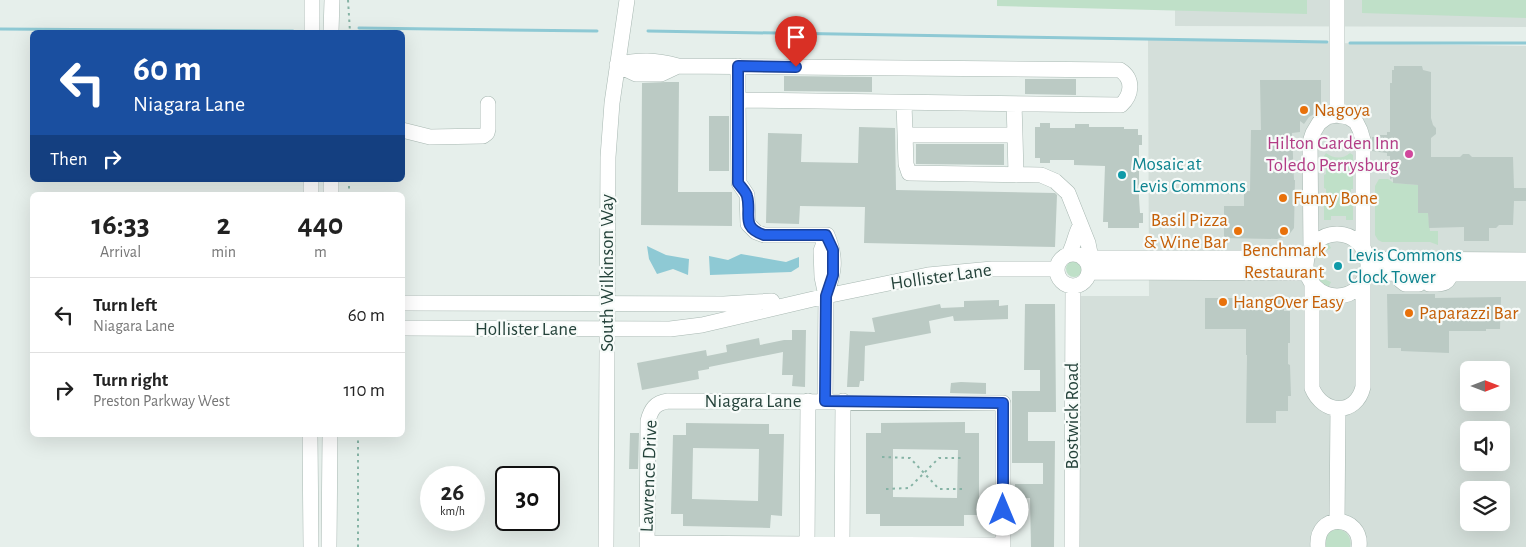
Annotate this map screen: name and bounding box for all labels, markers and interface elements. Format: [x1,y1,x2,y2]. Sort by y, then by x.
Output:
pin [775,16,817,67]
icon: arrive [782,23,810,51]
icon: left [50,50,115,115]
text: 60 m [133,52,202,87]
text: Niagara Lane [133,93,245,115]
place label: Nagoya [1314,101,1371,120]
marker: Nagoya [1298,104,1310,116]
place label: Hilton Garden Inn Toledo Perrysburg [1266,134,1400,175]
icon: right [98,145,126,173]
marker: Hilton Garden Inn Toledo Perrysburg [1403,148,1415,160]
text: Then [50,150,88,169]
place label: Mosaic at Levis Commons [1132,155,1246,196]
marker: Mosaic at Levis Commons [1116,169,1128,181]
place label: Funny Bone [1293,189,1378,208]
marker: Funny Bone [1277,192,1289,204]
street label: South Wilkinson Way [598,194,617,352]
text: 16:33 [92,210,150,240]
text: 2 [217,210,231,240]
text: 440 [298,210,343,240]
place label: Basil Pizza & Wine Bar [1143,211,1228,252]
marker: Basil Pizza & Wine Bar [1232,225,1244,237]
marker: Benchmark Restaurant [1278,225,1290,237]
place label: Benchmark Restaurant [1242,241,1326,282]
text: Arrival [100,244,141,260]
text: min [211,244,236,260]
text: m [314,244,327,260]
place label: Levis Commons Clock Tower [1348,246,1462,287]
marker: Levis Commons Clock Tower [1332,260,1344,272]
street label: Hollister Lane [889,261,993,293]
place label: HangOver Easy [1233,293,1344,312]
text: Turn left [93,296,157,315]
marker: HangOver Easy [1217,296,1229,308]
icon: left [50,301,78,329]
place label: Paparazzi Bar [1419,304,1518,323]
text: 60 m [348,306,385,325]
marker: Paparazzi Bar [1403,307,1415,319]
text: Niagara Lane [93,318,175,334]
street label: Hollister Lane [475,320,577,339]
north arrow [1460,361,1510,411]
map controls [1460,361,1510,531]
street label: Bostwick Road [1063,362,1082,469]
text: Turn right [93,371,168,390]
icon: right [50,376,78,404]
text: 110 m [344,381,385,400]
street label: Niagara Lane [705,392,801,411]
text: Preston Parkway West [93,393,230,409]
street label: Lawrence Drive [638,419,660,533]
button: sound [1460,421,1510,471]
speed limit sign: 30 [495,466,560,531]
text: 26 [441,480,464,505]
button: layers [1460,481,1510,531]
position arrow [976,483,1028,535]
text: km/h [440,505,465,517]

